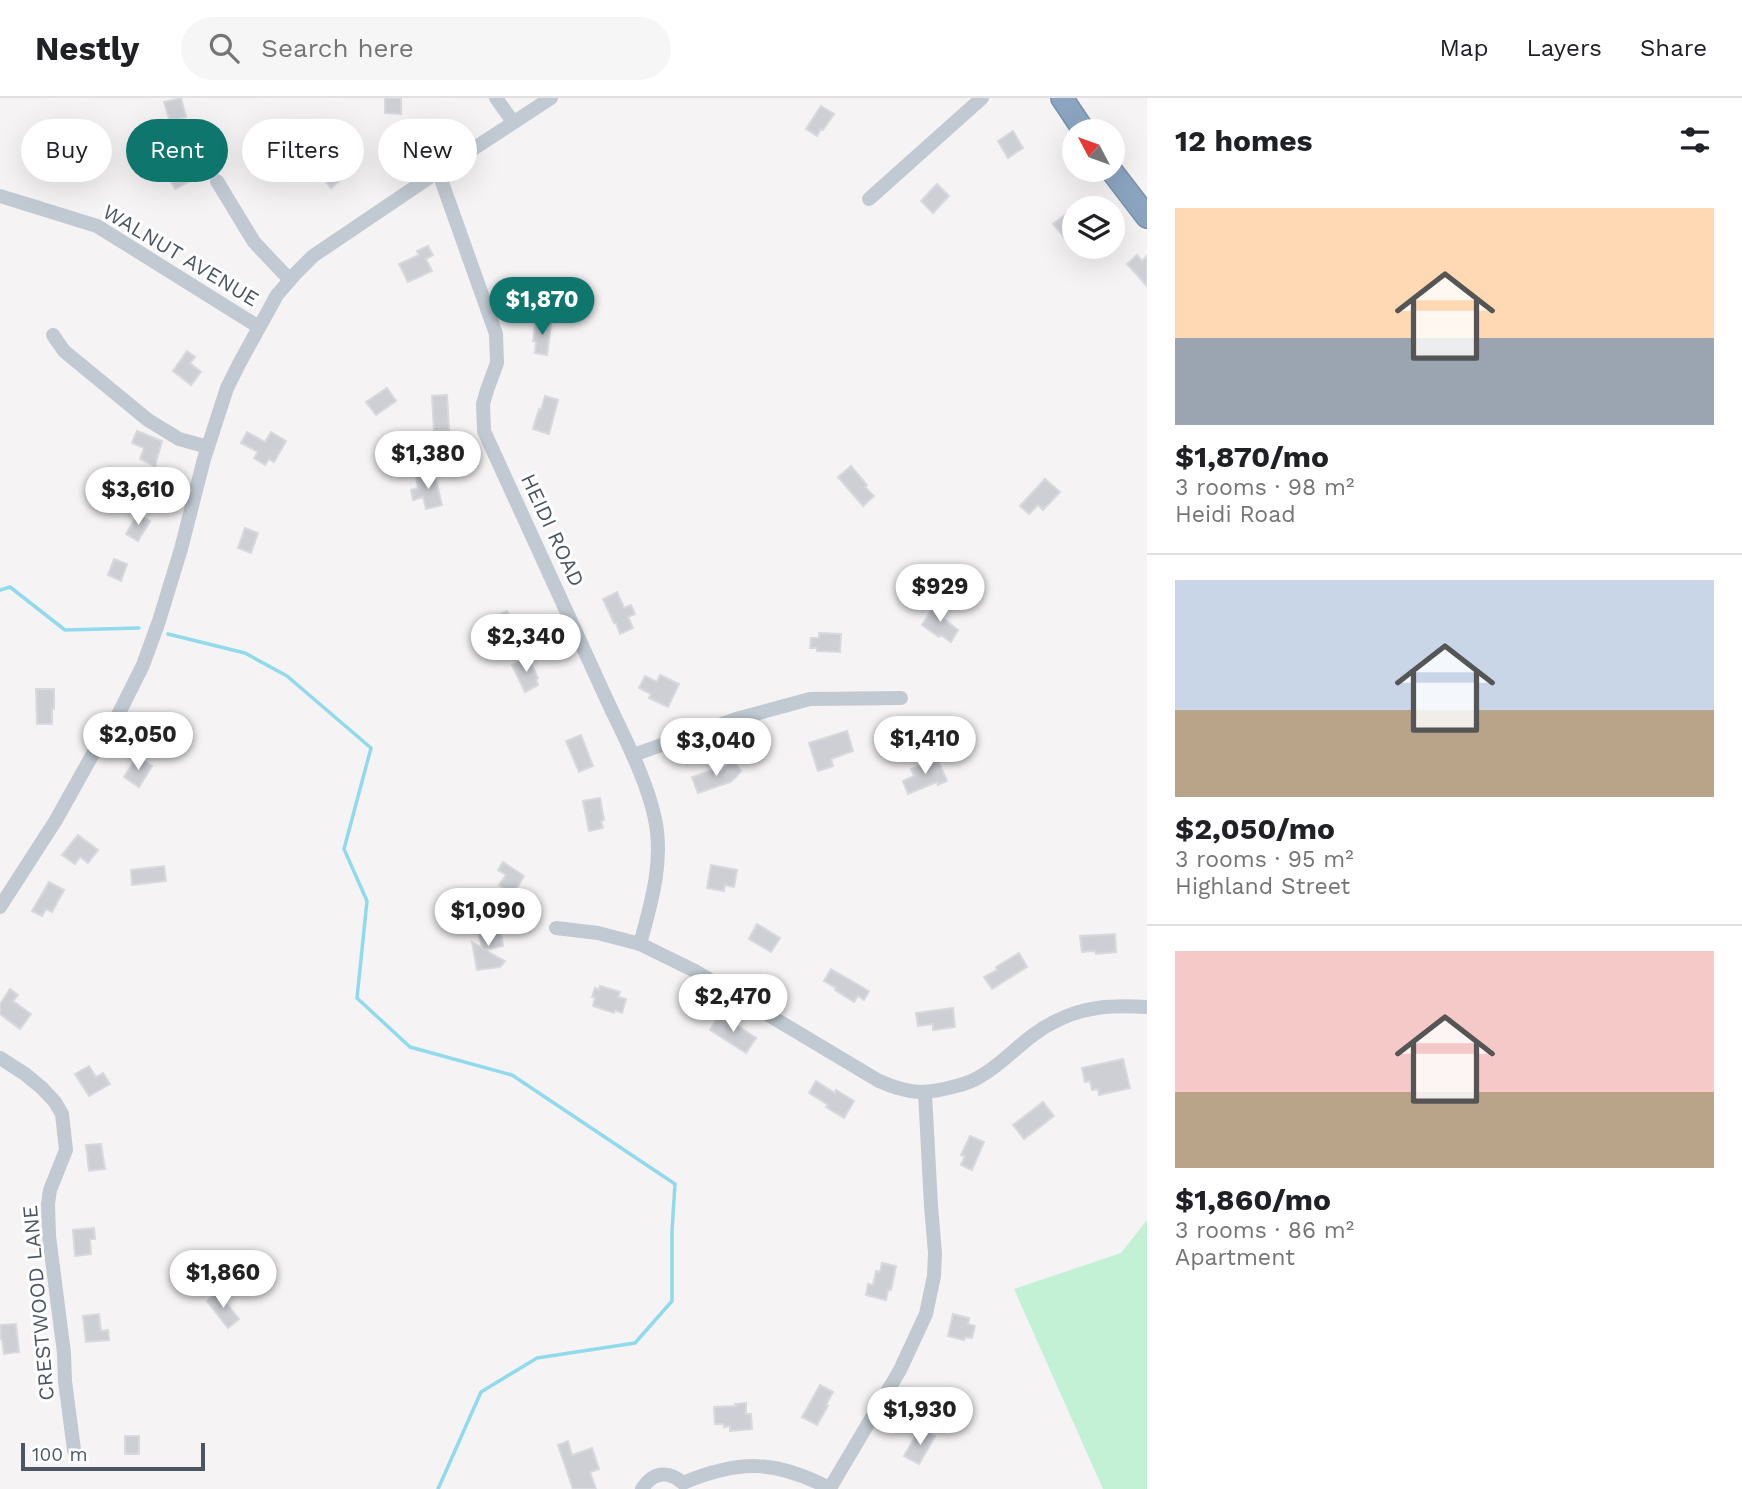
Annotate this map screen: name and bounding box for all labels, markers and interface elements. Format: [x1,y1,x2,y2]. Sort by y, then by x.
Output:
search box [181,17,671,80]
text: Nestly [35,29,139,68]
icon: search [205,29,243,67]
text: Search here [261,33,414,63]
text: Map [1440,34,1488,62]
text: Layers [1526,34,1602,62]
text: Share [1640,34,1707,62]
chip: Buy [21,119,112,182]
chip: Rent [126,119,228,182]
chip: Filters [242,119,364,182]
chip: New [378,119,477,182]
north arrow [1062,119,1125,182]
map controls [1062,119,1125,259]
icon: filters [1676,121,1714,159]
text: 12 homes [1175,123,1313,158]
button: layers [1062,196,1125,259]
street label: WALNUT AVENUE [98,199,264,311]
icon: home [1382,253,1508,379]
pin: $1,870 [485,278,599,337]
text: $1,870 [505,286,579,313]
pin: $1,380 [371,432,485,491]
text: $1,870/mo [1175,439,1329,474]
text: $1,380 [391,440,465,467]
pin: $3,610 [81,468,195,527]
street label: HEIDI ROAD [516,470,590,590]
text: 3 rooms · 98 m² [1175,474,1354,501]
text: $3,610 [101,476,175,503]
text: Heidi Road [1175,501,1296,528]
pin: $929 [899,564,981,624]
text: $929 [912,573,968,600]
pin: $2,340 [469,614,583,674]
text: $2,340 [487,623,565,650]
icon: home [1382,625,1508,751]
pin: $2,050 [81,712,195,772]
pin: $1,410 [868,716,982,776]
pin: $3,040 [659,718,773,778]
text: $2,050 [99,721,177,748]
text: $1,410 [890,725,960,752]
text: $3,040 [676,727,756,754]
text: $2,050/mo [1175,811,1335,846]
text: 3 rooms · 95 m² [1175,846,1354,873]
text: Highland Street [1175,873,1350,900]
pin: $1,090 [431,888,545,948]
text: $1,090 [451,897,525,924]
pin: $2,470 [676,974,790,1034]
text: $2,470 [695,983,771,1010]
icon: home [1382,996,1508,1122]
text: $1,860/mo [1175,1182,1331,1217]
street label: CRESTWOOD LANE [17,1204,59,1402]
text: 3 rooms · 86 m² [1175,1217,1354,1244]
text: Apartment [1175,1244,1295,1271]
pin: $1,860 [166,1250,280,1310]
text: $1,860 [186,1259,260,1286]
pin: $1,930 [863,1388,977,1447]
text: $1,930 [883,1396,957,1423]
scale bar [21,1440,205,1472]
text: 100 m [32,1443,88,1466]

